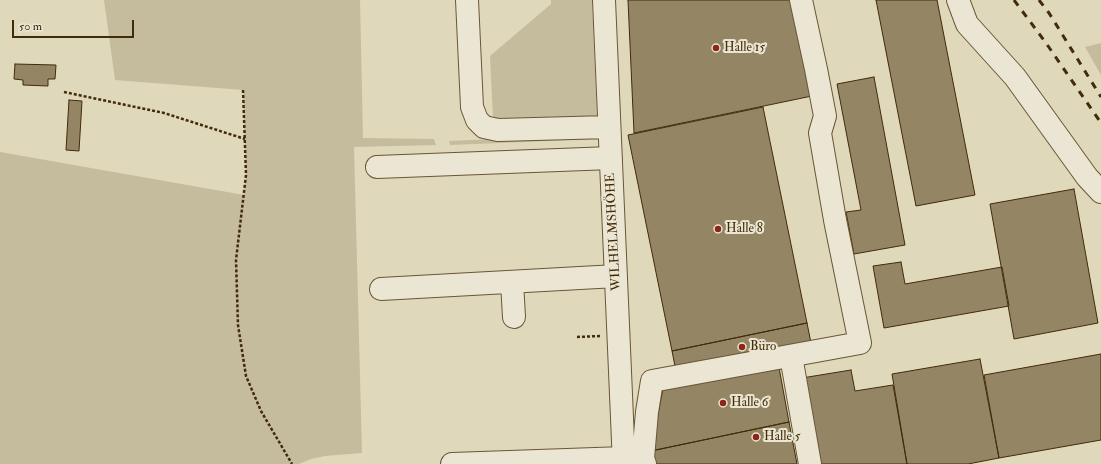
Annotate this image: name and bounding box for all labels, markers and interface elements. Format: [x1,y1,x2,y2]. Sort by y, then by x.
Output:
scale bar [14,12,136,38]
text: 50 m [19,19,42,34]
place label: Halle 15 [724,40,765,56]
marker: Halle 15 [711,43,721,53]
street label: WILHELMSHÖHE [603,173,625,291]
place label: Halle 8 [726,221,763,237]
marker: Halle 8 [713,224,723,234]
place label: Büro [750,339,776,355]
marker: Büro [737,342,747,352]
place label: Halle 6 [731,395,768,411]
marker: Halle 6 [718,398,728,408]
place label: Halle 5 [764,429,800,445]
marker: Halle 5 [751,432,761,442]

